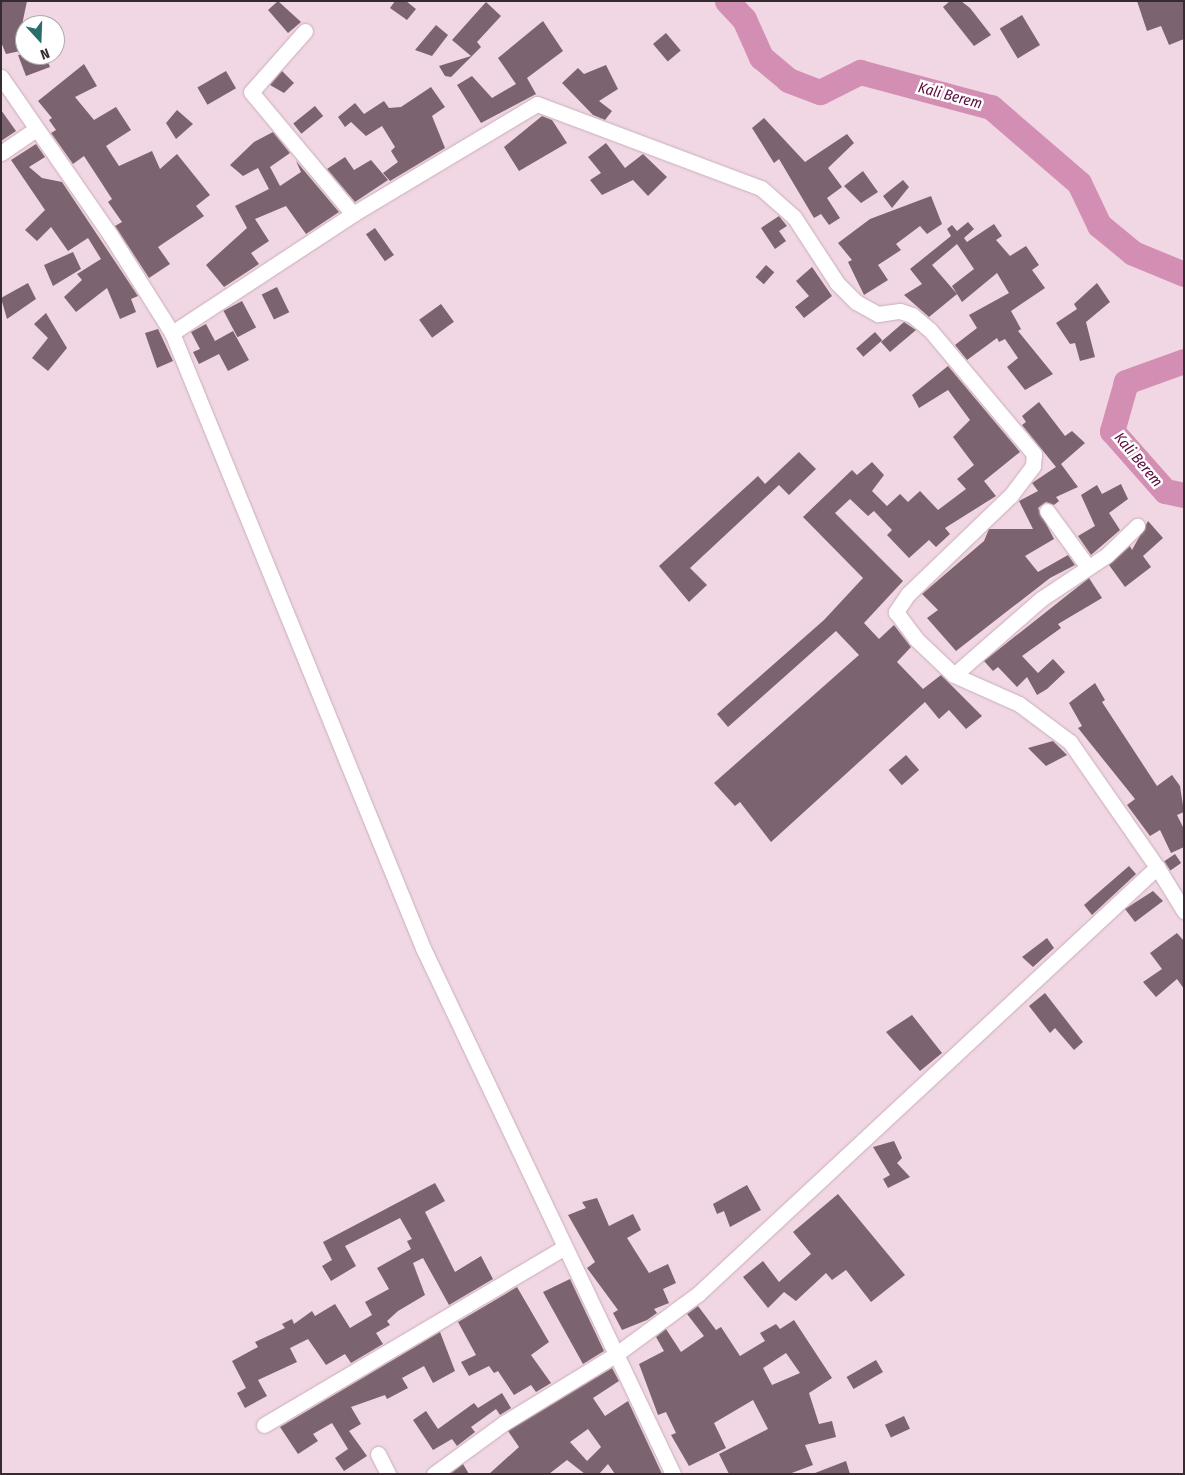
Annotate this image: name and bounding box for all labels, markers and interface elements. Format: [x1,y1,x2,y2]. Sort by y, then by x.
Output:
north arrow [15,15,65,65]
text: N [38,44,52,63]
water label: Kali Berem [916,79,984,113]
water label: Kali Berem [1110,429,1166,491]

